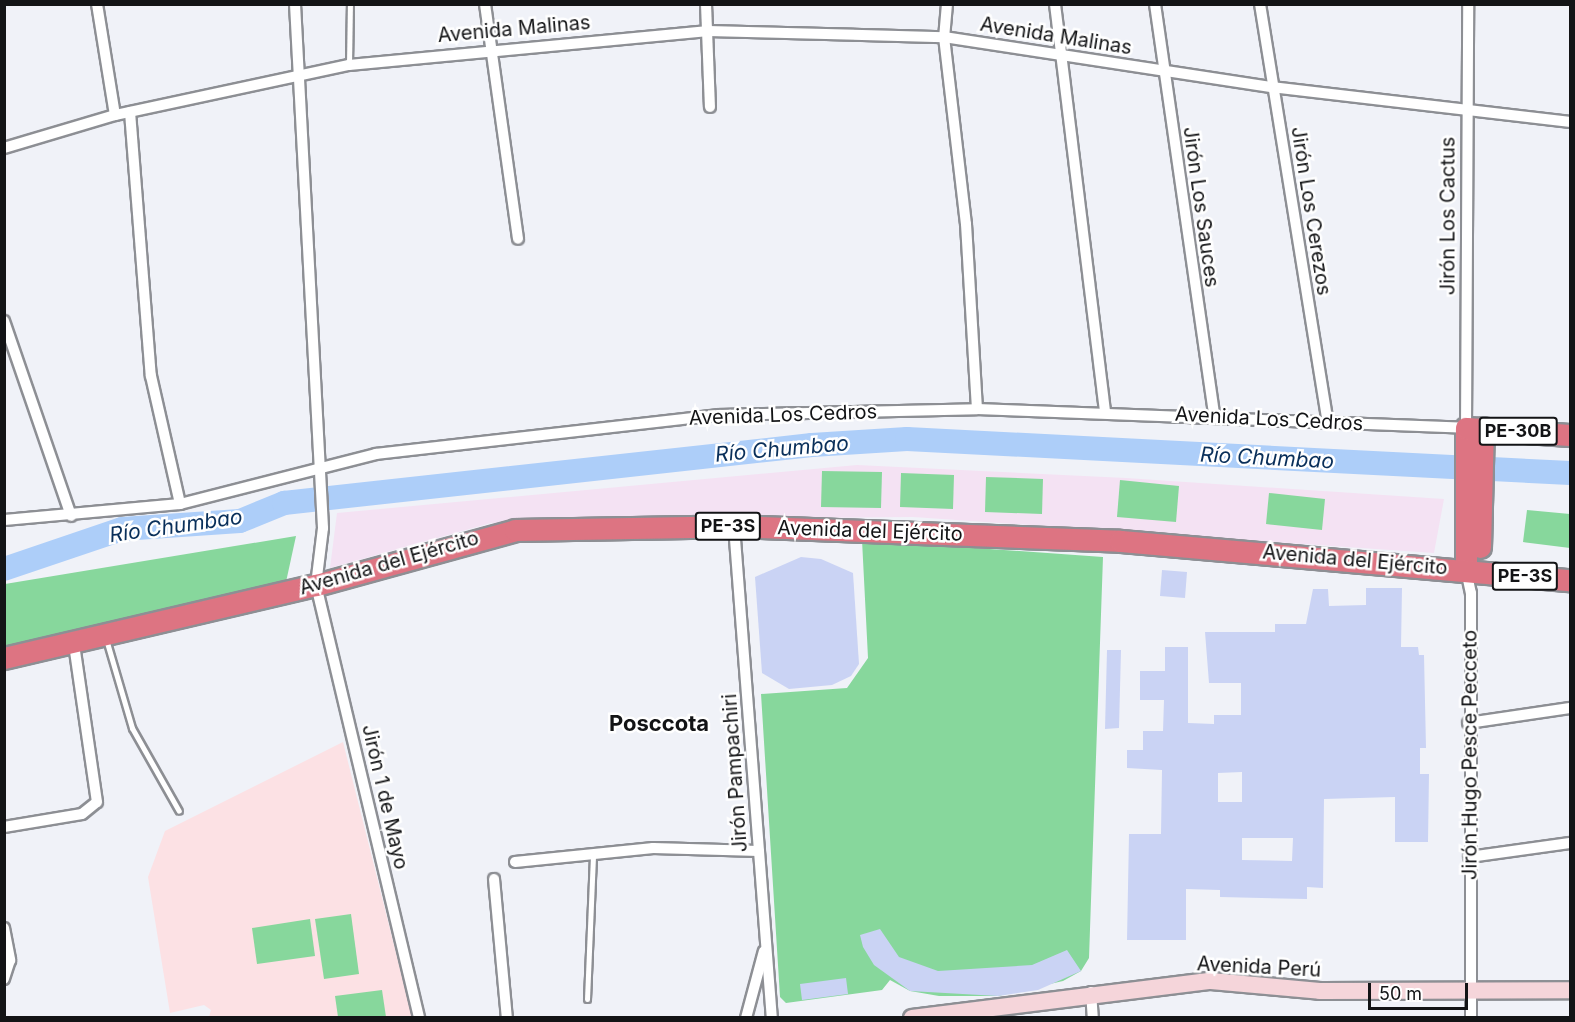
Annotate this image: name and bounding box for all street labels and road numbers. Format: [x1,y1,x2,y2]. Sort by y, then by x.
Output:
street label: Avenida Malinas [437,10,591,48]
street label: Avenida Malinas [978,12,1134,60]
street label: Jirón Los Sauces [1178,125,1224,289]
street label: Jirón Los Cerezos [1286,125,1336,297]
street label: Jirón Los Cactus [1436,137,1460,295]
street label: Avenida Los Cedros [688,400,878,430]
street label: Avenida Los Cedros [1174,402,1364,436]
road number: PE-30B [1478,416,1558,446]
road number: PE-3S [694,511,762,541]
street label: Avenida del Ejército [777,516,963,546]
street label: Avenida del Ejército [297,526,481,600]
street label: Avenida del Ejército [1262,540,1448,580]
road number: PE-3S [1490,561,1559,591]
street label: Jirón Hugo Pesce Pecceto [1458,630,1482,880]
street label: Jirón Pampachiri [717,693,753,853]
street label: Jirón 1 de Mayo [357,722,413,872]
street label: Avenida Perú [1196,952,1322,982]

